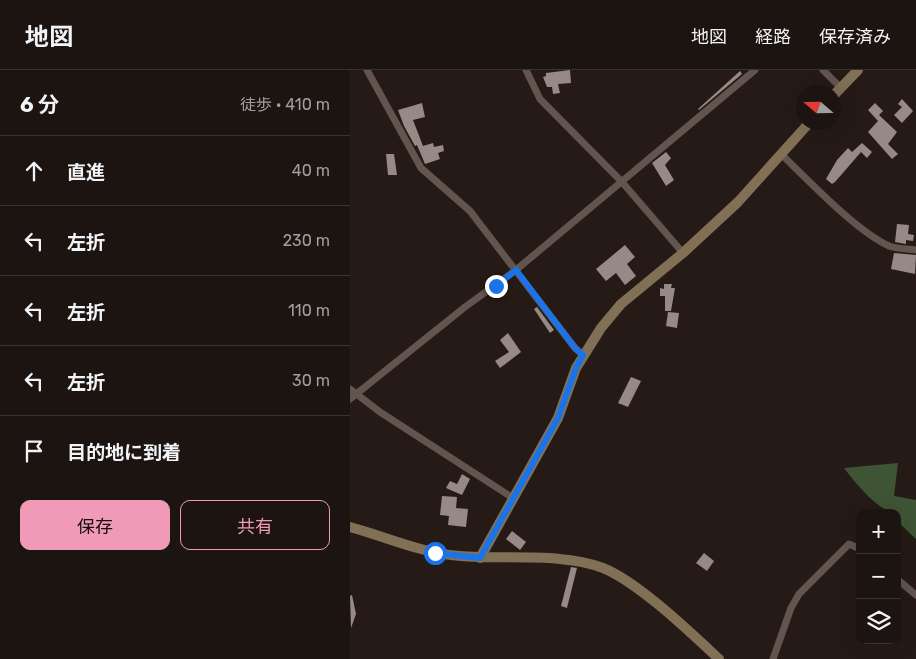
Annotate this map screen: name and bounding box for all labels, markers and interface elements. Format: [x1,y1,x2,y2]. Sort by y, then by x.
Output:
text: 地図 [25,23,73,51]
text: 地図 [691,26,727,48]
text: 経路 [755,26,791,48]
text: 保存済み [819,26,891,48]
north arrow [796,85,841,130]
text: 6 分 [20,92,59,117]
text: 徒歩 · 410 m [240,95,330,114]
icon: ahead [20,157,48,185]
text: 直進 [67,161,105,184]
text: 40 m [292,161,330,180]
icon: left [20,227,48,255]
text: 左折 [67,231,105,254]
text: 230 m [283,231,330,250]
route end [485,275,508,298]
icon: left [20,297,48,325]
text: 左折 [67,301,105,324]
text: 110 m [288,301,330,320]
icon: left [20,367,48,395]
text: 左折 [67,371,105,394]
text: 30 m [292,371,330,390]
icon: arrive [20,437,48,465]
text: 目的地に到着 [67,441,181,464]
button: 保存 [20,500,170,550]
button: 共有 [180,500,330,550]
map controls [856,509,901,644]
button: + [856,509,901,554]
route start [424,542,447,565]
button: − [856,554,901,599]
button: layers [856,599,901,644]

